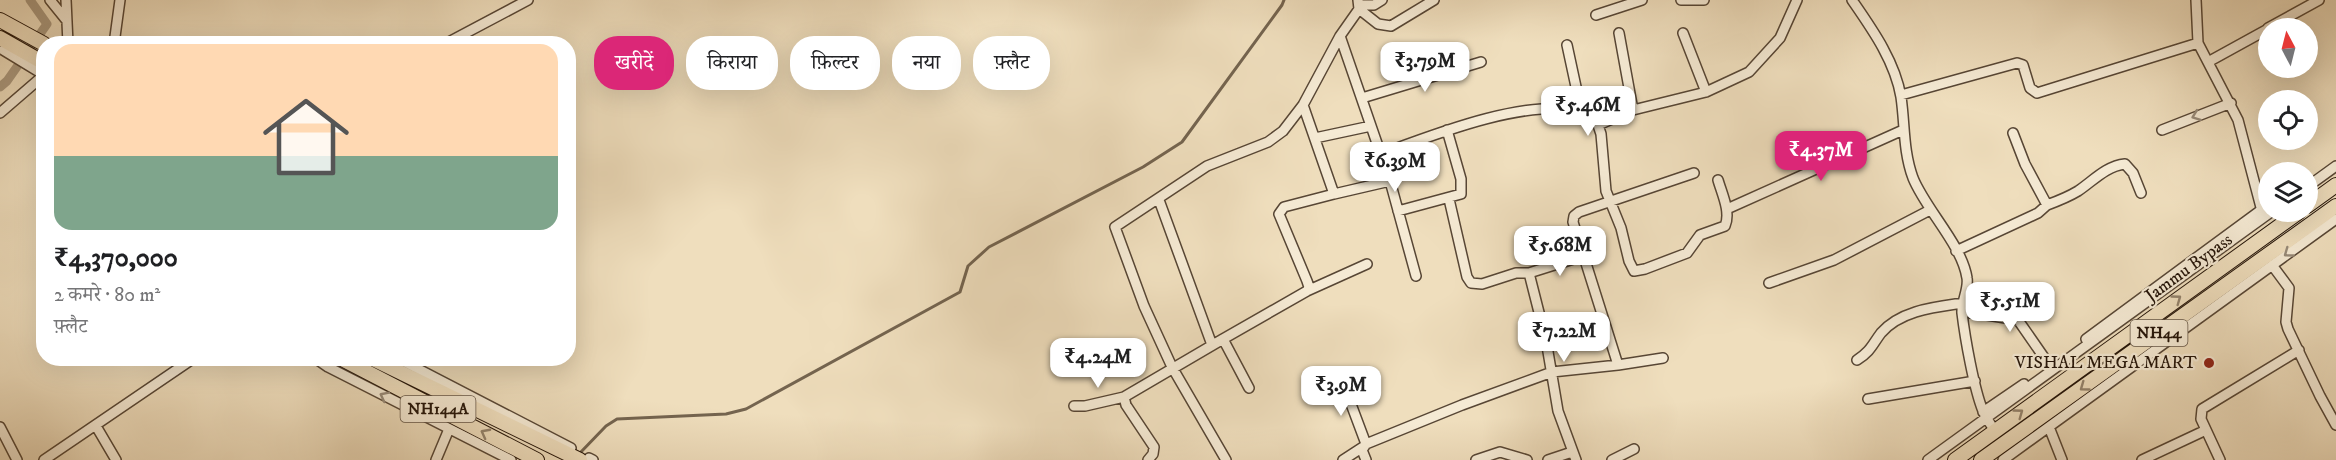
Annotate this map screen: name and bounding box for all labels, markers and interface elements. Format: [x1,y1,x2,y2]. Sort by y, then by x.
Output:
north arrow [2258,18,2318,78]
map controls [2258,18,2318,222]
chip: खरीदें [594,36,674,90]
chip: किराया [686,36,778,90]
chip: फ़िल्टर [790,36,880,90]
chip: नया [892,36,961,90]
chip: फ़्लैट [973,36,1050,90]
pin: ₹3.79M [1376,42,1474,93]
text: ₹3.79M [1394,49,1456,74]
icon: home [252,83,360,191]
pin: ₹5.46M [1539,86,1637,137]
button: locate [2258,90,2318,150]
text: ₹5.46M [1555,93,1621,118]
one-way arrow [2192,109,2202,122]
pin: ₹4.37M [1772,131,1870,182]
text: ₹4.37M [1789,138,1853,163]
pin: ₹6.39M [1346,142,1444,193]
text: ₹6.39M [1364,149,1426,174]
button: layers [2258,162,2318,222]
pin: ₹5.68M [1511,226,1609,277]
street label: Jammu Bypass [2139,229,2237,308]
text: ₹5.68M [1528,233,1592,258]
text: ₹4,370,000 [54,242,178,275]
one-way arrow [2284,246,2295,257]
pin: ₹5.51M [1961,282,2059,333]
text: 2 कमरे · 80 m² [54,283,160,308]
text: ₹5.51M [1980,289,2040,314]
one-way arrow [2171,295,2182,306]
pin: ₹7.22M [1515,312,1613,363]
text: फ़्लैट [54,315,87,340]
text: ₹7.22M [1532,319,1596,344]
road number: NH44 [2130,320,2188,346]
pin: ₹4.24M [1049,338,1147,389]
text: ₹4.24M [1064,345,1132,370]
place label: VISHAL MEGA MART [2014,352,2197,374]
marker: VISHAL MEGA MART [2202,356,2216,370]
pin: ₹3.9M [1299,366,1383,417]
text: ₹3.9M [1315,373,1367,398]
one-way arrow [2079,380,2090,391]
one-way arrow [380,392,390,403]
road number: NH144A [400,396,476,422]
one-way arrow [2013,409,2024,420]
one-way arrow [481,429,491,440]

